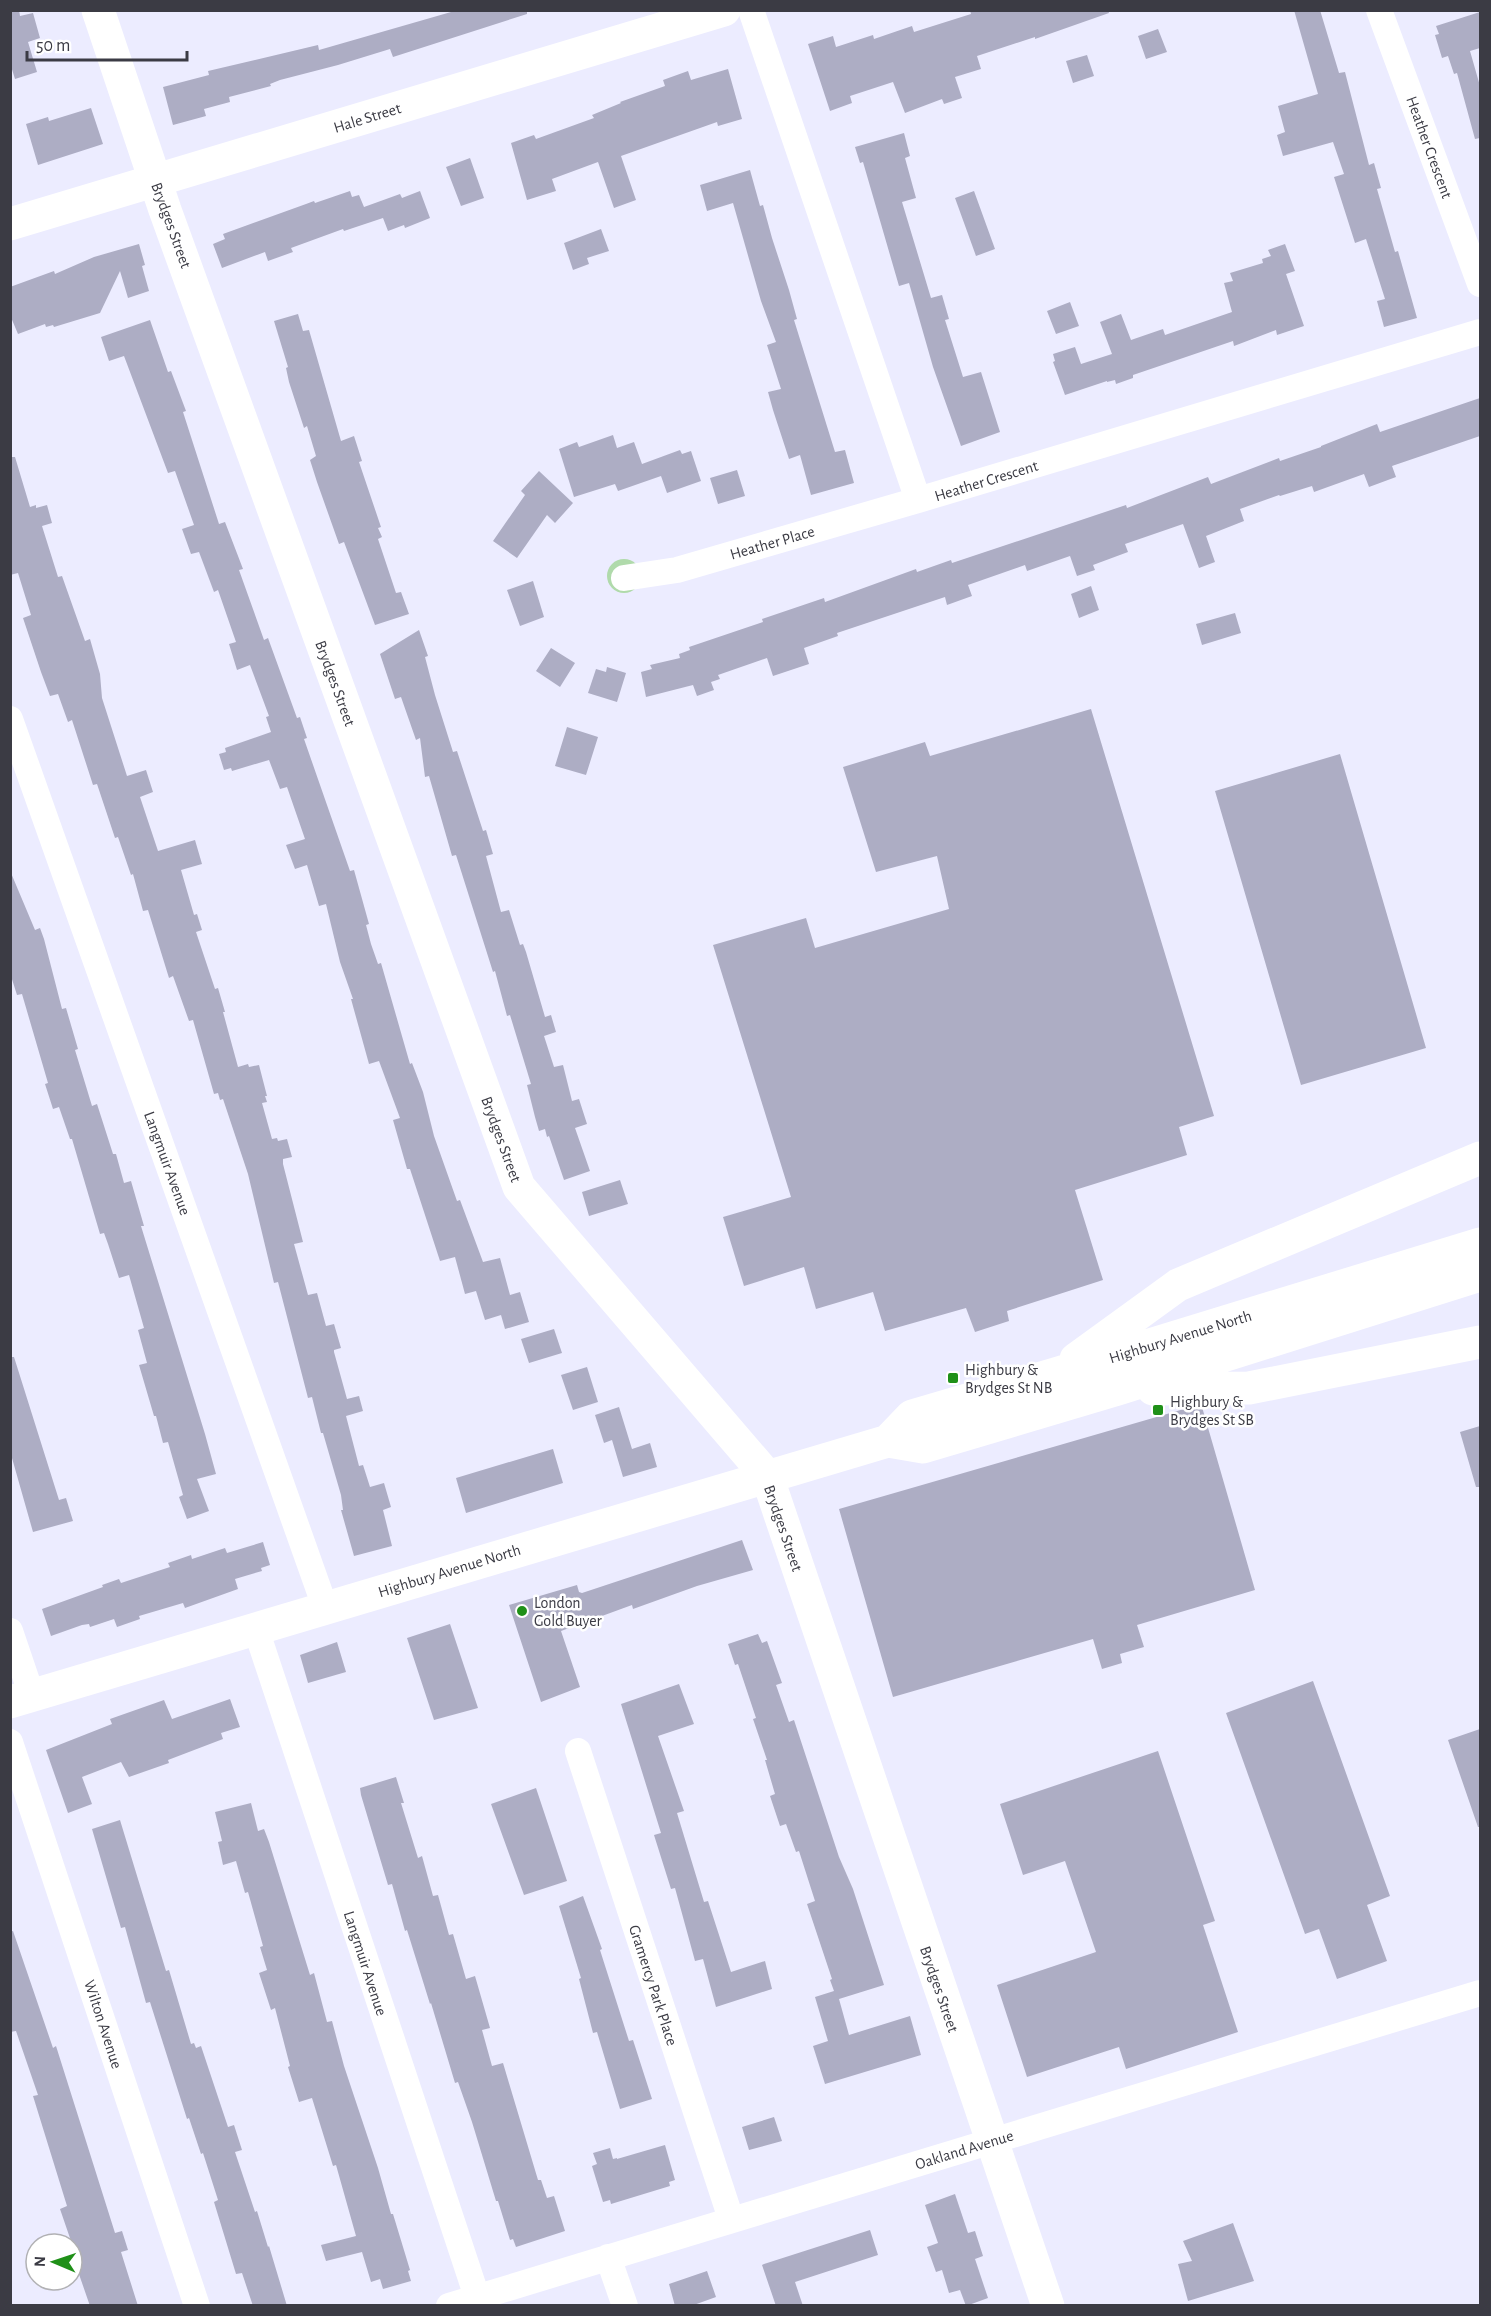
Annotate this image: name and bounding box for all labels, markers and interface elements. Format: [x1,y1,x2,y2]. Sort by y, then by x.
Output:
scale bar [27,24,188,62]
text: 50 m [36,37,70,55]
street label: Heather Crescent [1403,94,1455,201]
street label: Hale Street [332,100,403,136]
street label: Brydges Street [147,180,194,271]
street label: Heather Crescent [933,458,1040,504]
street label: Heather Place [728,523,816,563]
street label: Brydges Street [311,638,358,729]
street label: Brydges Street [477,1094,524,1185]
street label: Langmuir Avenue [141,1109,193,1217]
street label: Highbury Avenue North [1107,1308,1254,1367]
place label: Highbury & Brydges St NB [965,1362,1052,1397]
marker: Highbury & Brydges St NB [946,1371,960,1385]
place label: Highbury & Brydges St SB [1170,1394,1254,1429]
marker: Highbury & Brydges St SB [1151,1403,1165,1417]
street label: Brydges Street [760,1483,805,1574]
street label: Highbury Avenue North [376,1542,523,1601]
place label: London Gold Buyer [534,1595,603,1630]
marker: London Gold Buyer [515,1604,529,1618]
street label: Langmuir Avenue [341,1909,390,2018]
street label: Gramercy Park Place [625,1923,680,2048]
street label: Brydges Street [916,1944,961,2035]
street label: Wilton Avenue [81,1978,125,2071]
street label: Oakland Avenue [913,2127,1015,2172]
north arrow [24,2232,84,2292]
text: N [32,2256,48,2267]

